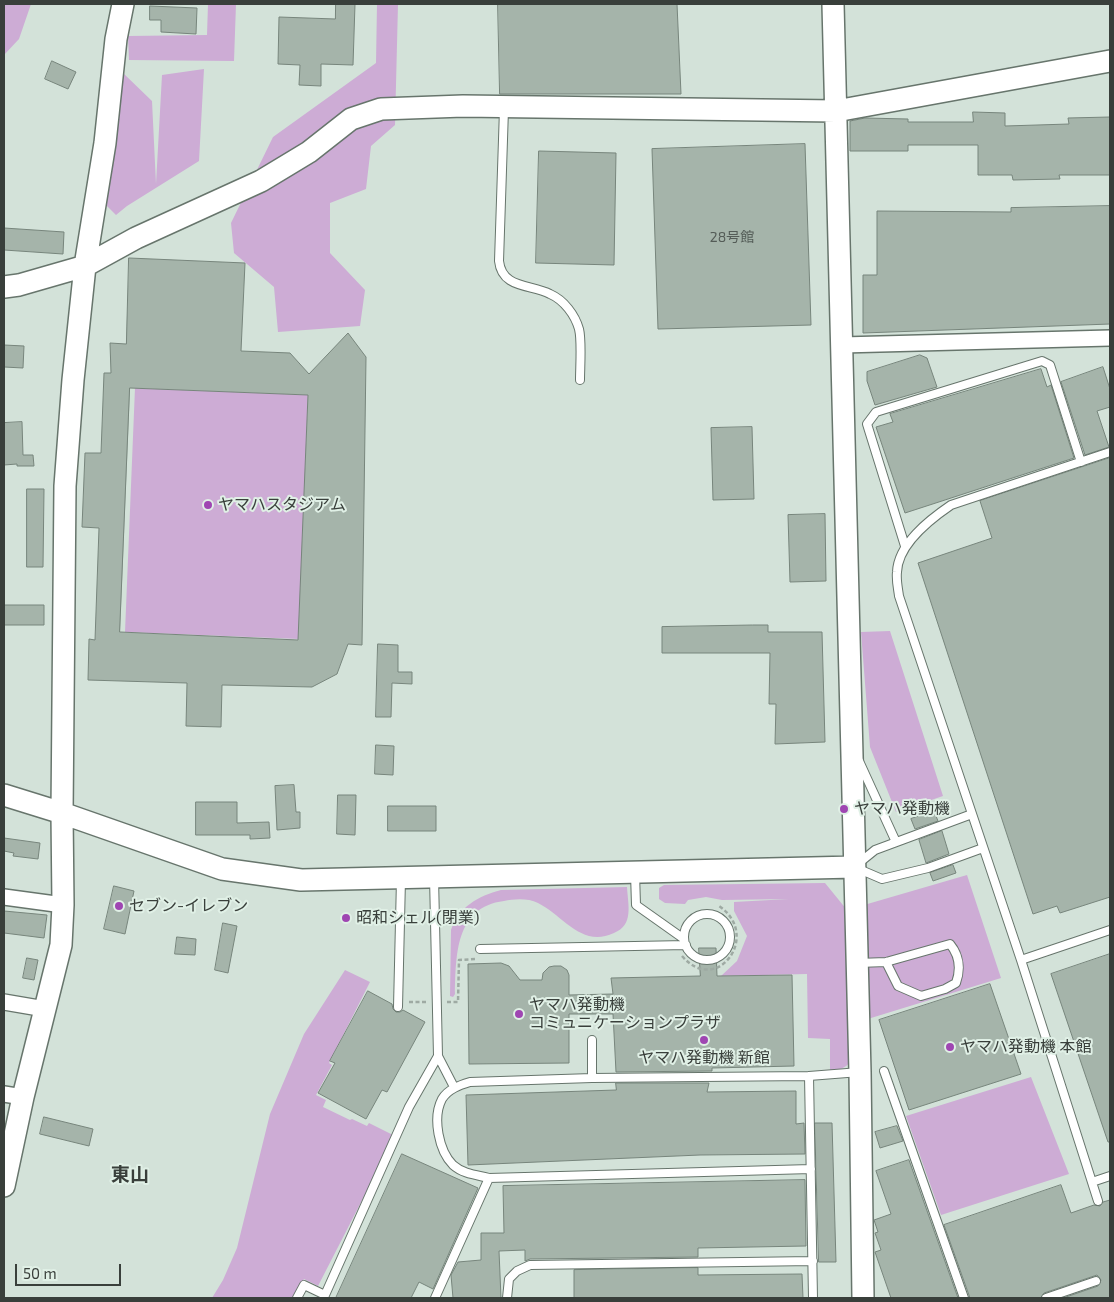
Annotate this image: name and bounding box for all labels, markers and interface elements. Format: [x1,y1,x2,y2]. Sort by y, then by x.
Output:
house number: 28号館 [710,229,754,245]
place label: ヤマハスタジアム [218,495,346,515]
marker: ヤマハスタジアム [202,499,214,511]
place label: ヤマハ発動機 [854,799,950,819]
marker: ヤマハ発動機 [838,803,850,815]
place label: セブン-イレブン [129,896,248,916]
marker: セブン-イレブン [113,900,125,912]
place label: 昭和シェル(閉業) [356,908,479,928]
marker: 昭和シェル(閉業) [340,912,352,924]
place label: ヤマハ発動機 コミュニケーションプラザ [529,995,721,1033]
marker: ヤマハ発動機 コミュニケーションプラザ [513,1008,525,1020]
marker: ヤマハ発動機 新館 [698,1034,710,1046]
place label: ヤマハ発動機 本館 [960,1037,1092,1057]
marker: ヤマハ発動機 本館 [944,1041,956,1053]
place label: ヤマハ発動機 新館 [638,1048,770,1068]
district label: 東山 [111,1164,149,1186]
scale bar [18,1254,124,1286]
text: 50 m [23,1264,57,1282]

